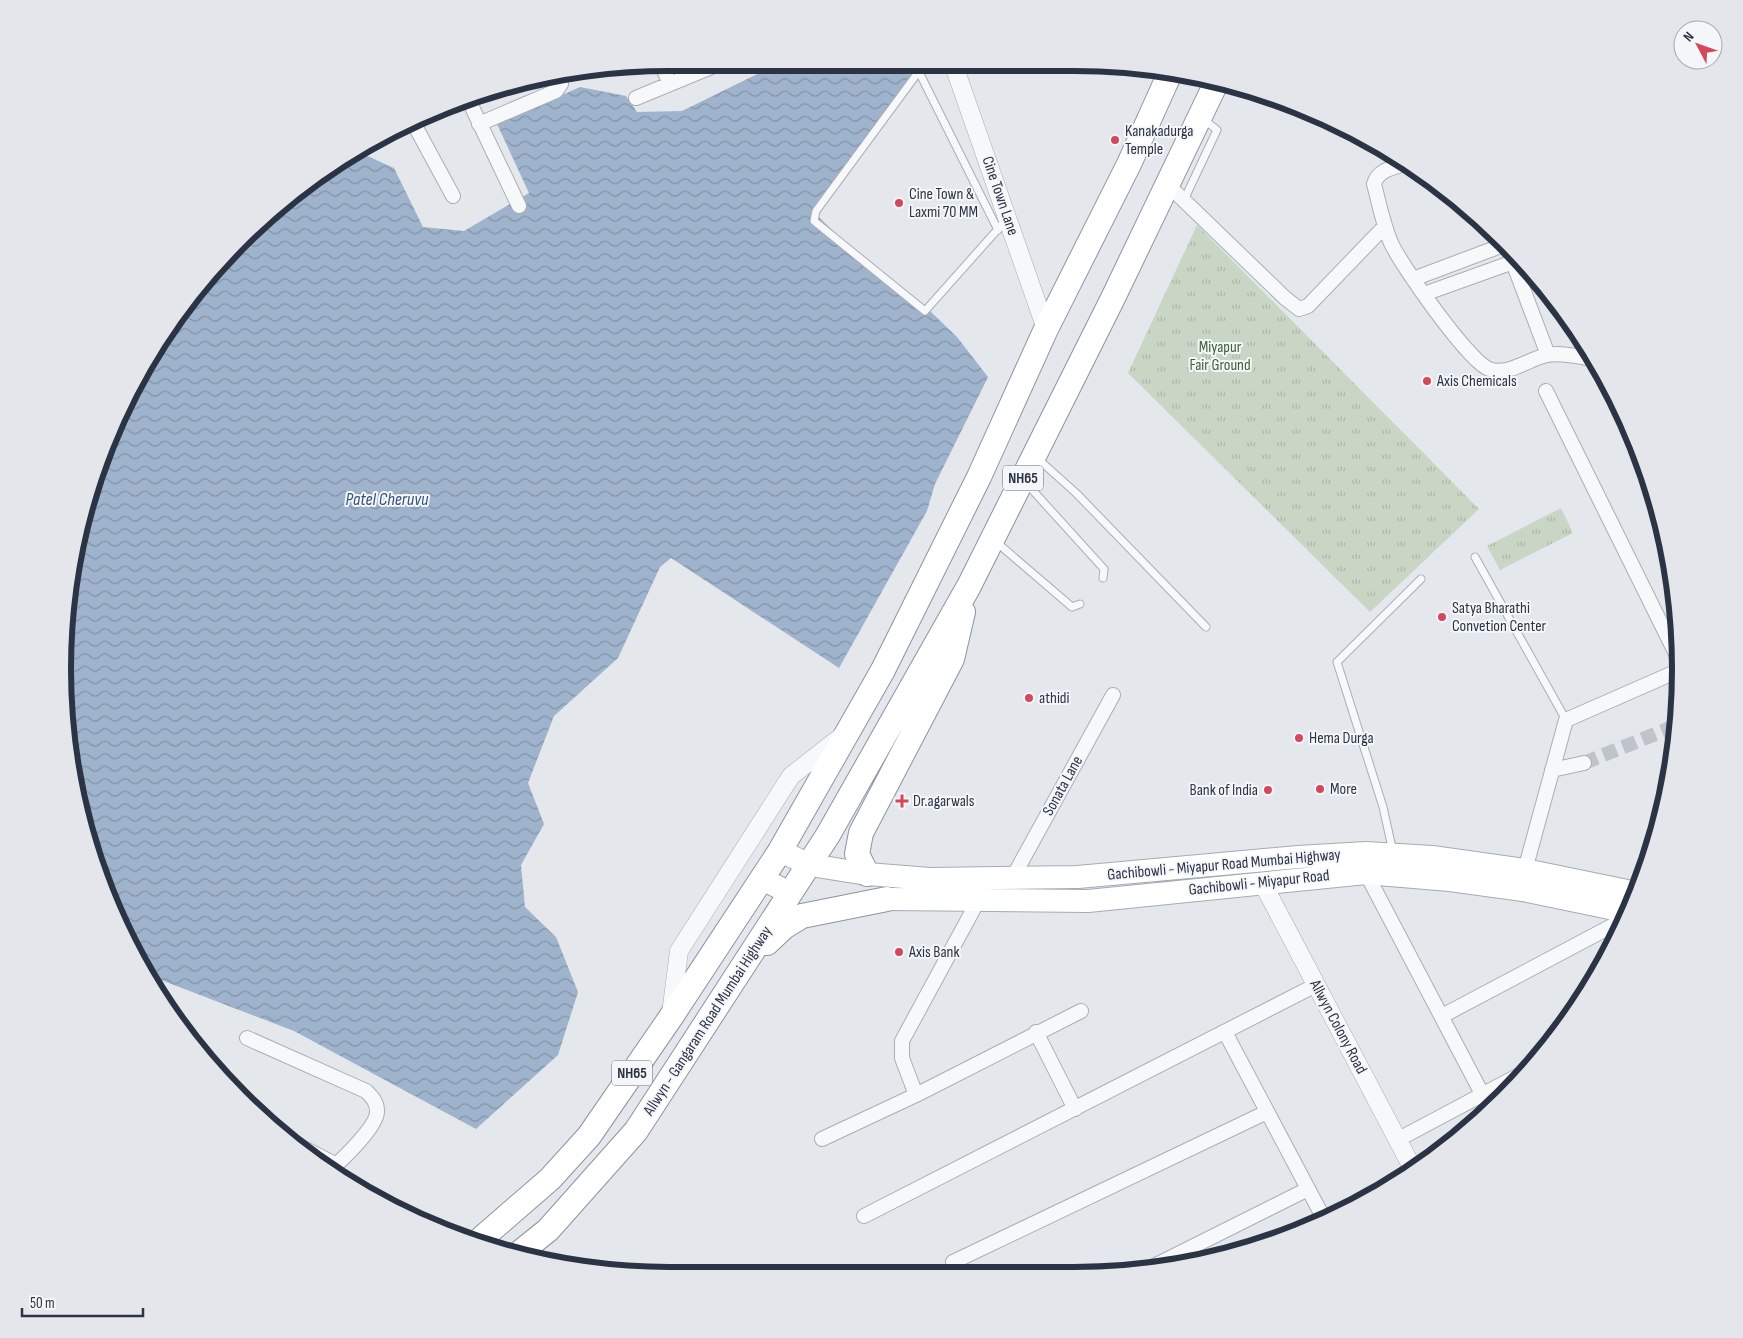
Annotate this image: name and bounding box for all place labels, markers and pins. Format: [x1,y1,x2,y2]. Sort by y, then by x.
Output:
place label: Kanakadurga Temple [1125,122,1193,159]
marker: Kanakadurga Temple [1109,134,1121,146]
place label: Cine Town & Laxmi 70 MM [909,185,978,222]
marker: Cine Town & Laxmi 70 MM [893,197,905,209]
place label: Axis Chemicals [1436,372,1517,391]
marker: Axis Chemicals [1421,375,1433,387]
place label: Satya Bharathi Convetion Center [1452,599,1547,636]
marker: Satya Bharathi Convetion Center [1436,611,1448,623]
place label: athidi [1039,689,1070,708]
marker: athidi [1023,692,1035,704]
place label: Hema Durga [1309,729,1374,748]
marker: Hema Durga [1293,732,1305,744]
place label: More [1330,780,1357,799]
place label: Bank of India [1190,781,1258,800]
marker: More [1314,783,1326,795]
marker: Bank of India [1262,784,1274,796]
place label: Dr.agarwals [913,792,975,811]
marker: Dr.agarwals [895,794,909,808]
place label: Axis Bank [908,943,960,962]
marker: Axis Bank [893,946,905,958]

